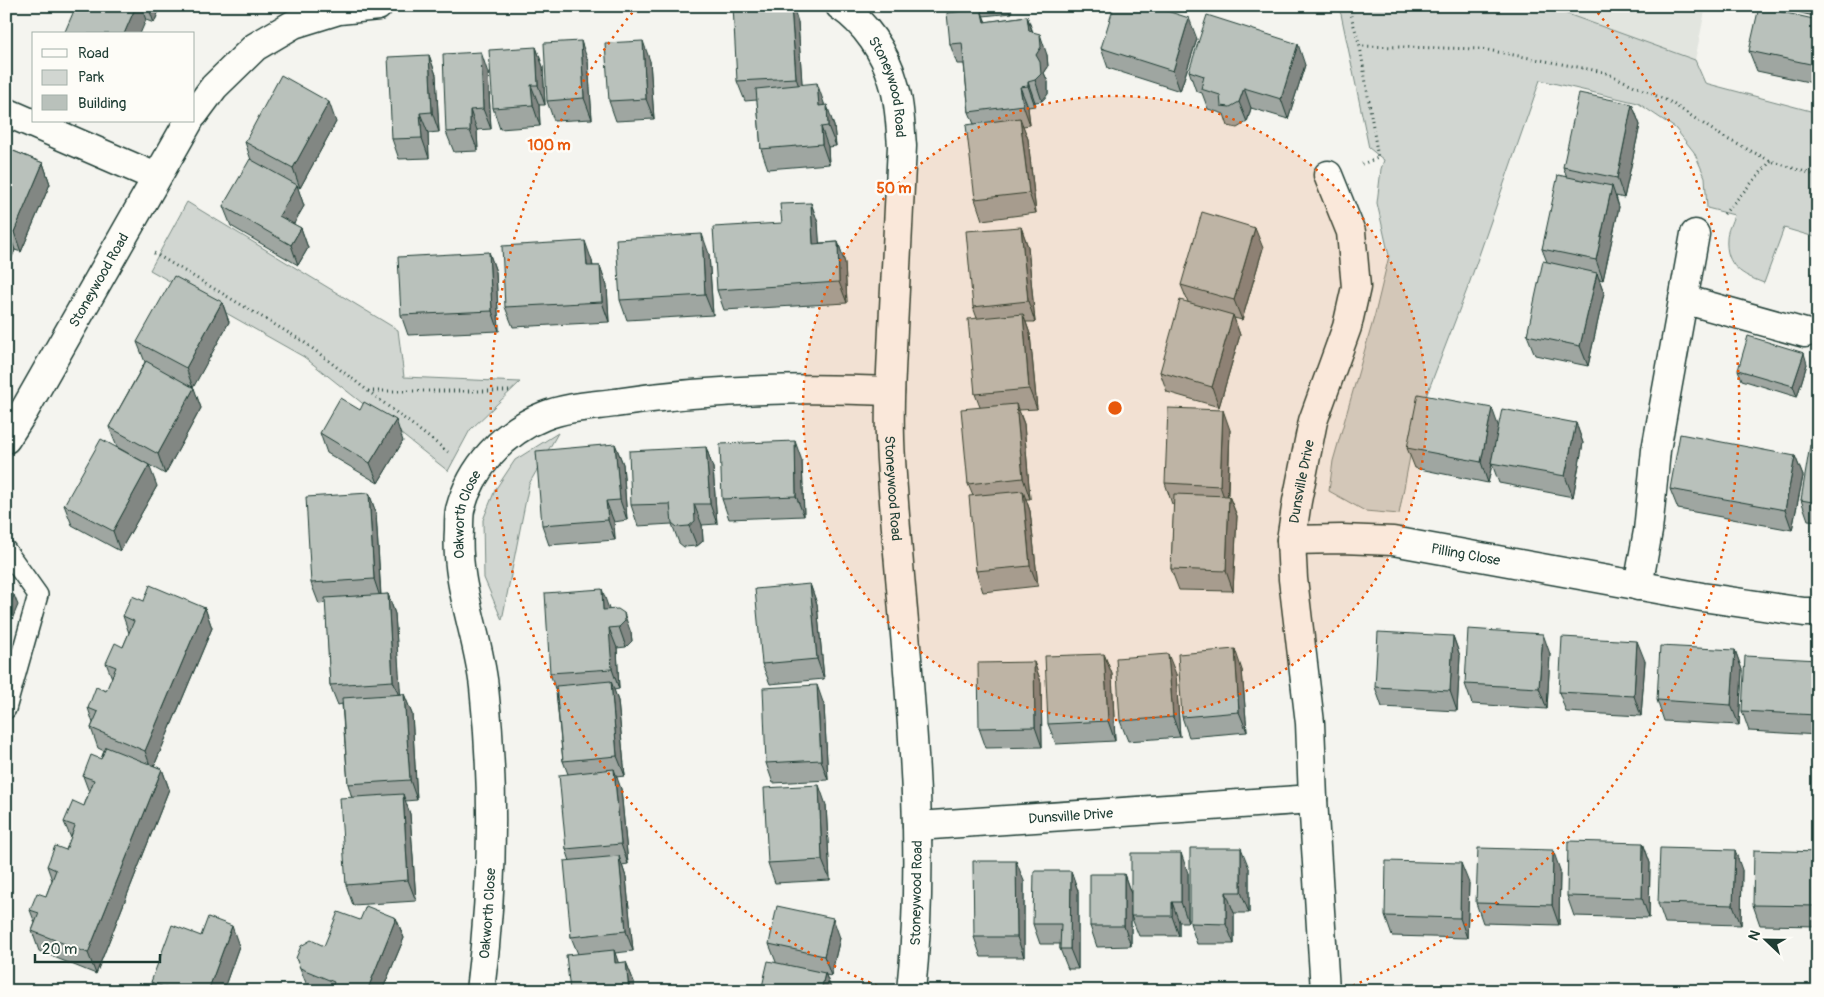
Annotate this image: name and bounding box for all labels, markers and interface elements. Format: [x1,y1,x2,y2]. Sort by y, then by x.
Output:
legend [32,32,195,122]
street label: Stoneywood Road [865,33,909,138]
text: Road [78,44,109,63]
text: Park [78,68,105,87]
text: Building [78,94,126,113]
text: 100 m [528,136,570,155]
text: 50 m [877,179,911,198]
street label: Stoneywood Road [65,230,133,330]
centre of rings [1106,399,1124,417]
street label: Stoneywood Road [881,435,905,542]
street label: Dunsville Drive [1286,438,1318,524]
street label: Oakworth Close [451,467,485,559]
street label: Pilling Close [1430,540,1502,569]
street label: Dunsville Drive [1028,805,1114,827]
street label: Stoneywood Road [907,840,926,946]
street label: Oakworth Close [476,867,499,960]
north arrow [1742,914,1792,964]
text: N [1745,928,1764,943]
scale bar [35,932,160,964]
text: 20 m [42,940,77,959]

